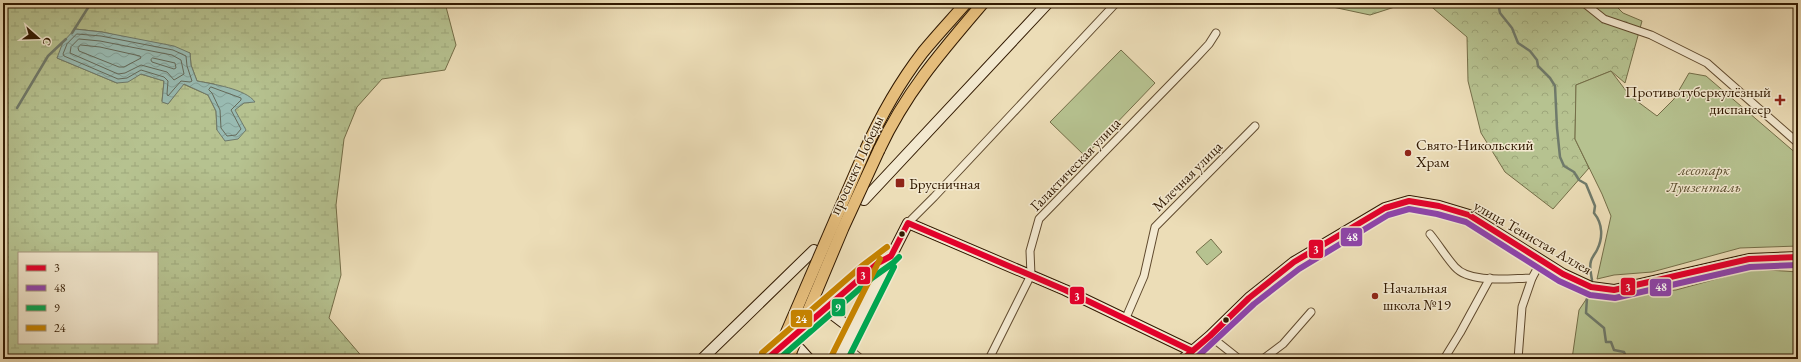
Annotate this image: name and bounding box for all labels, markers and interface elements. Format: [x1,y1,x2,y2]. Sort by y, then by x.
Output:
north arrow [18,18,58,58]
text: С [39,35,55,48]
place label: Противотуберкулёзный диспансер [1625,82,1771,118]
marker: Противотуберкулёзный диспансер [1774,94,1786,106]
street label: проспект Победы [825,112,887,218]
street label: Галактическая улица [1026,113,1124,215]
place label: Свято-Никольский Храм [1415,135,1534,171]
street label: Млечная улица [1148,137,1226,215]
marker: Свято-Никольский Храм [1403,148,1413,158]
park label: лесопарк Луизенталь [1666,160,1741,196]
place label: Брусничная [909,174,981,193]
marker: Брусничная [894,177,906,189]
street label: улица Тенистая Аллея [1470,195,1596,279]
line badge: 48 [1340,227,1363,247]
unlabelled marker [897,229,907,239]
text: 48 [1346,230,1358,244]
line badge: 3 [1308,239,1324,259]
text: 3 [1313,242,1319,256]
legend [18,252,158,344]
text: 3 [54,260,60,276]
line badge: 3 [856,266,871,285]
text: 3 [860,268,866,282]
line badge: 3 [1620,277,1636,296]
place label: Начальная школа №19 [1383,278,1451,314]
line badge: 48 [1649,278,1672,297]
text: 48 [54,280,66,296]
text: 3 [1625,280,1631,294]
text: 48 [1655,280,1667,294]
line badge: 3 [1069,286,1085,305]
text: 3 [1074,289,1080,303]
marker: Начальная школа №19 [1370,291,1380,301]
line badge: 9 [831,298,846,317]
text: 9 [54,300,60,316]
text: 9 [835,300,841,314]
line badge: 24 [790,309,813,328]
text: 24 [795,312,807,326]
unlabelled marker [1221,315,1231,325]
text: 24 [54,320,66,336]

